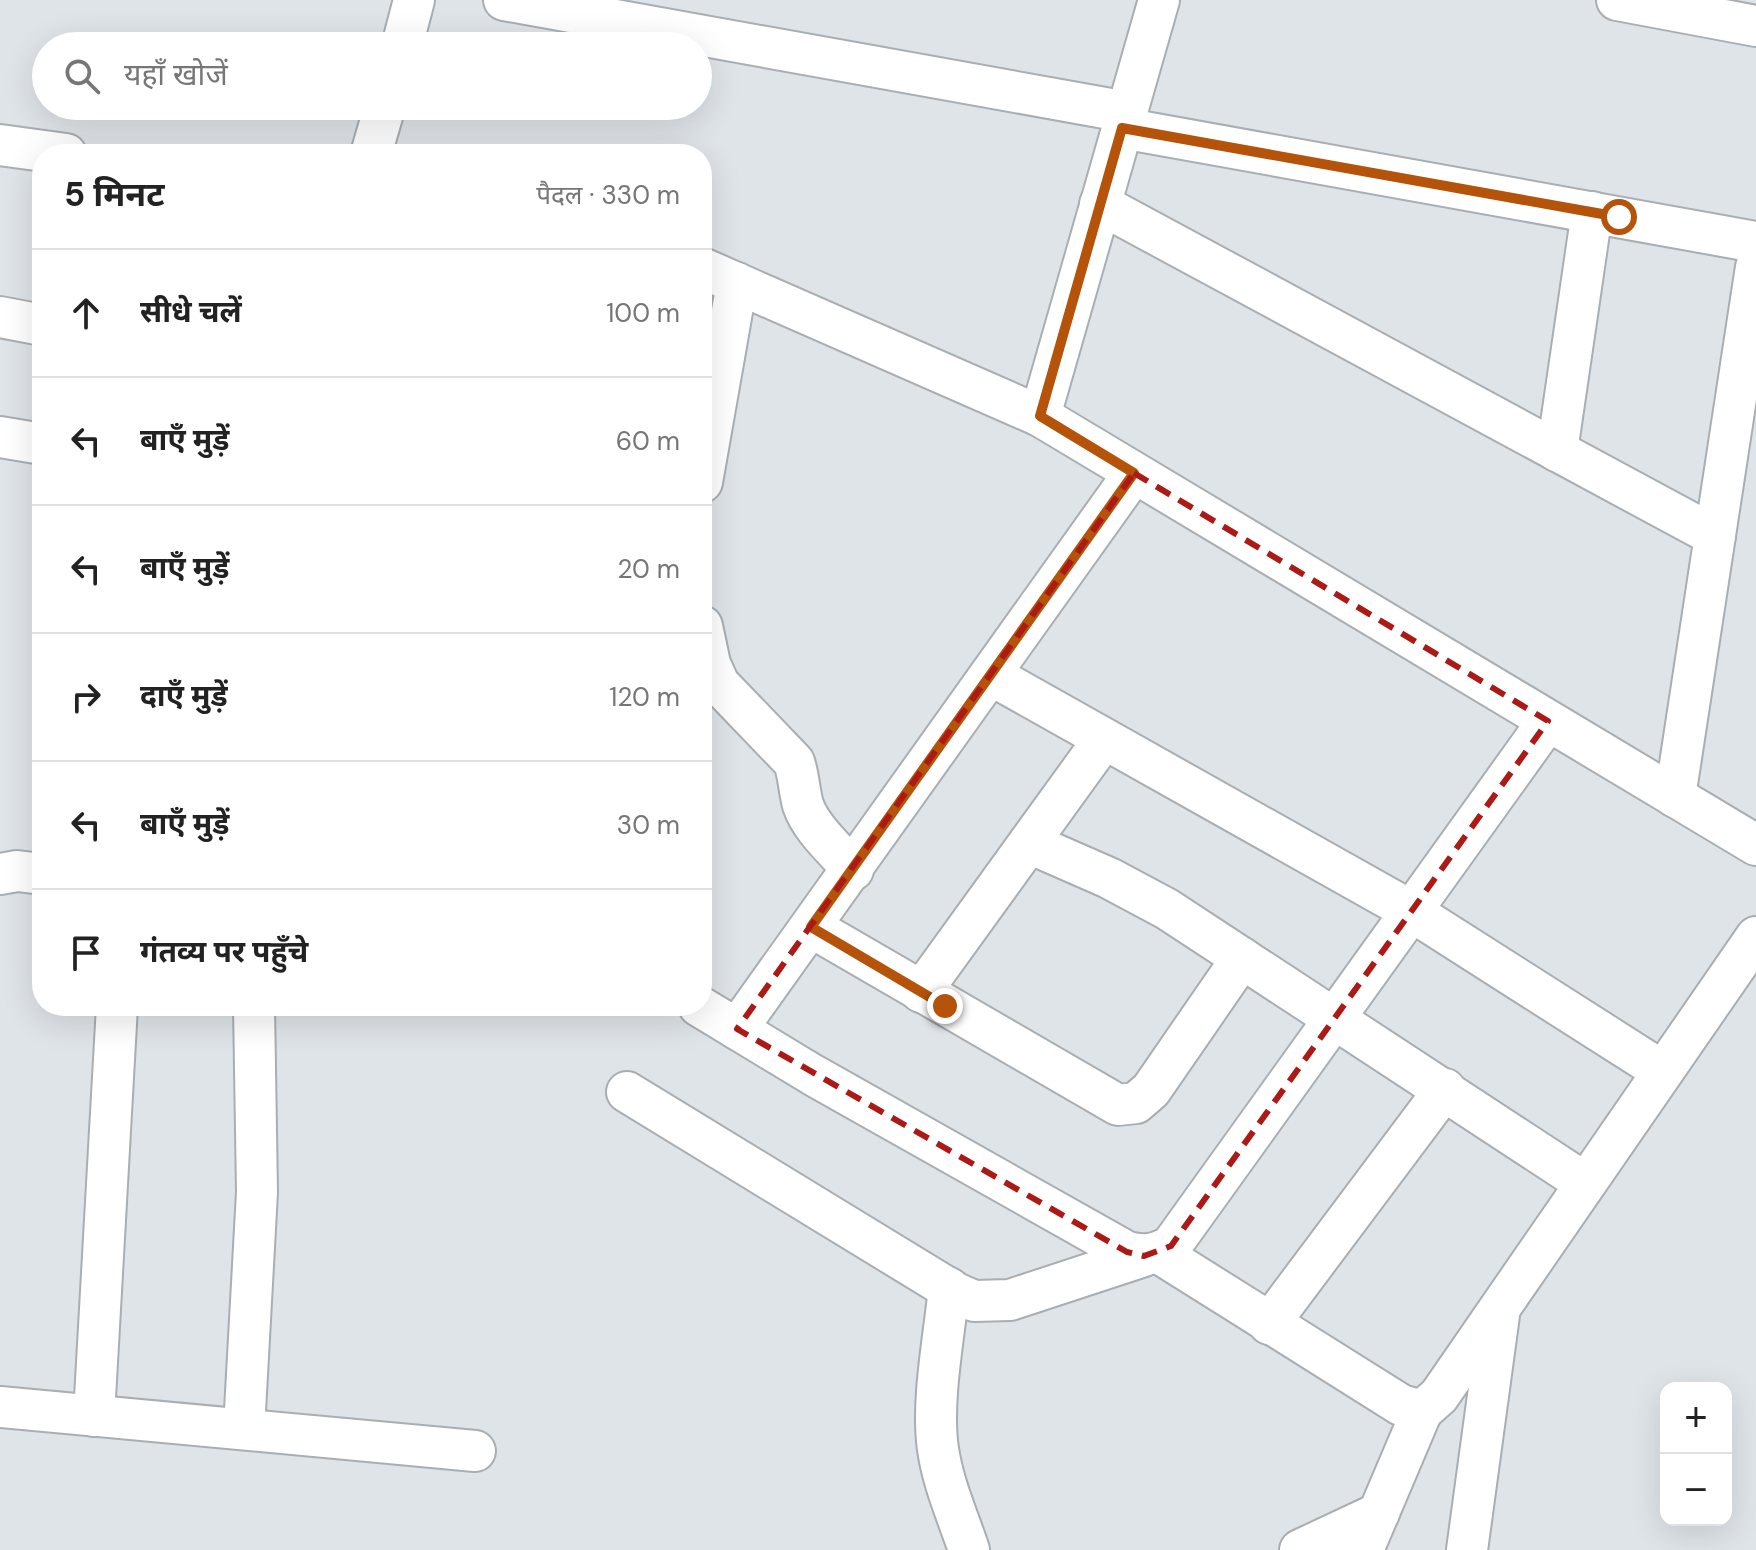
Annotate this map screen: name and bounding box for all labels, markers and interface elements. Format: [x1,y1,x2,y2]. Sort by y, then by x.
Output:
search box [32,32,712,120]
icon: search [60,54,104,98]
text: यहाँ खोजें [124,55,228,94]
text: 5 मिनट [64,172,165,217]
text: पैदल · 330 m [536,178,680,212]
route start [1601,199,1637,235]
icon: ahead [64,291,108,335]
text: सीधे चलें [140,292,242,331]
text: 100 m [606,296,680,330]
icon: left [64,419,108,463]
text: बाएँ मुड़ें [140,420,229,459]
text: 60 m [616,424,680,458]
icon: left [64,547,108,591]
text: बाएँ मुड़ें [140,548,229,587]
text: 20 m [617,552,680,586]
icon: right [64,675,108,719]
text: दाएँ मुड़ें [140,676,228,715]
text: 120 m [609,680,680,714]
icon: left [64,803,108,847]
text: बाएँ मुड़ें [140,804,229,843]
text: 30 m [617,808,680,842]
icon: arrive [64,931,108,975]
text: गंतव्य पर पहुँचे [140,932,308,971]
route end [927,988,963,1024]
map controls [1660,1382,1732,1526]
button: + [1660,1382,1732,1454]
button: − [1660,1454,1732,1526]

